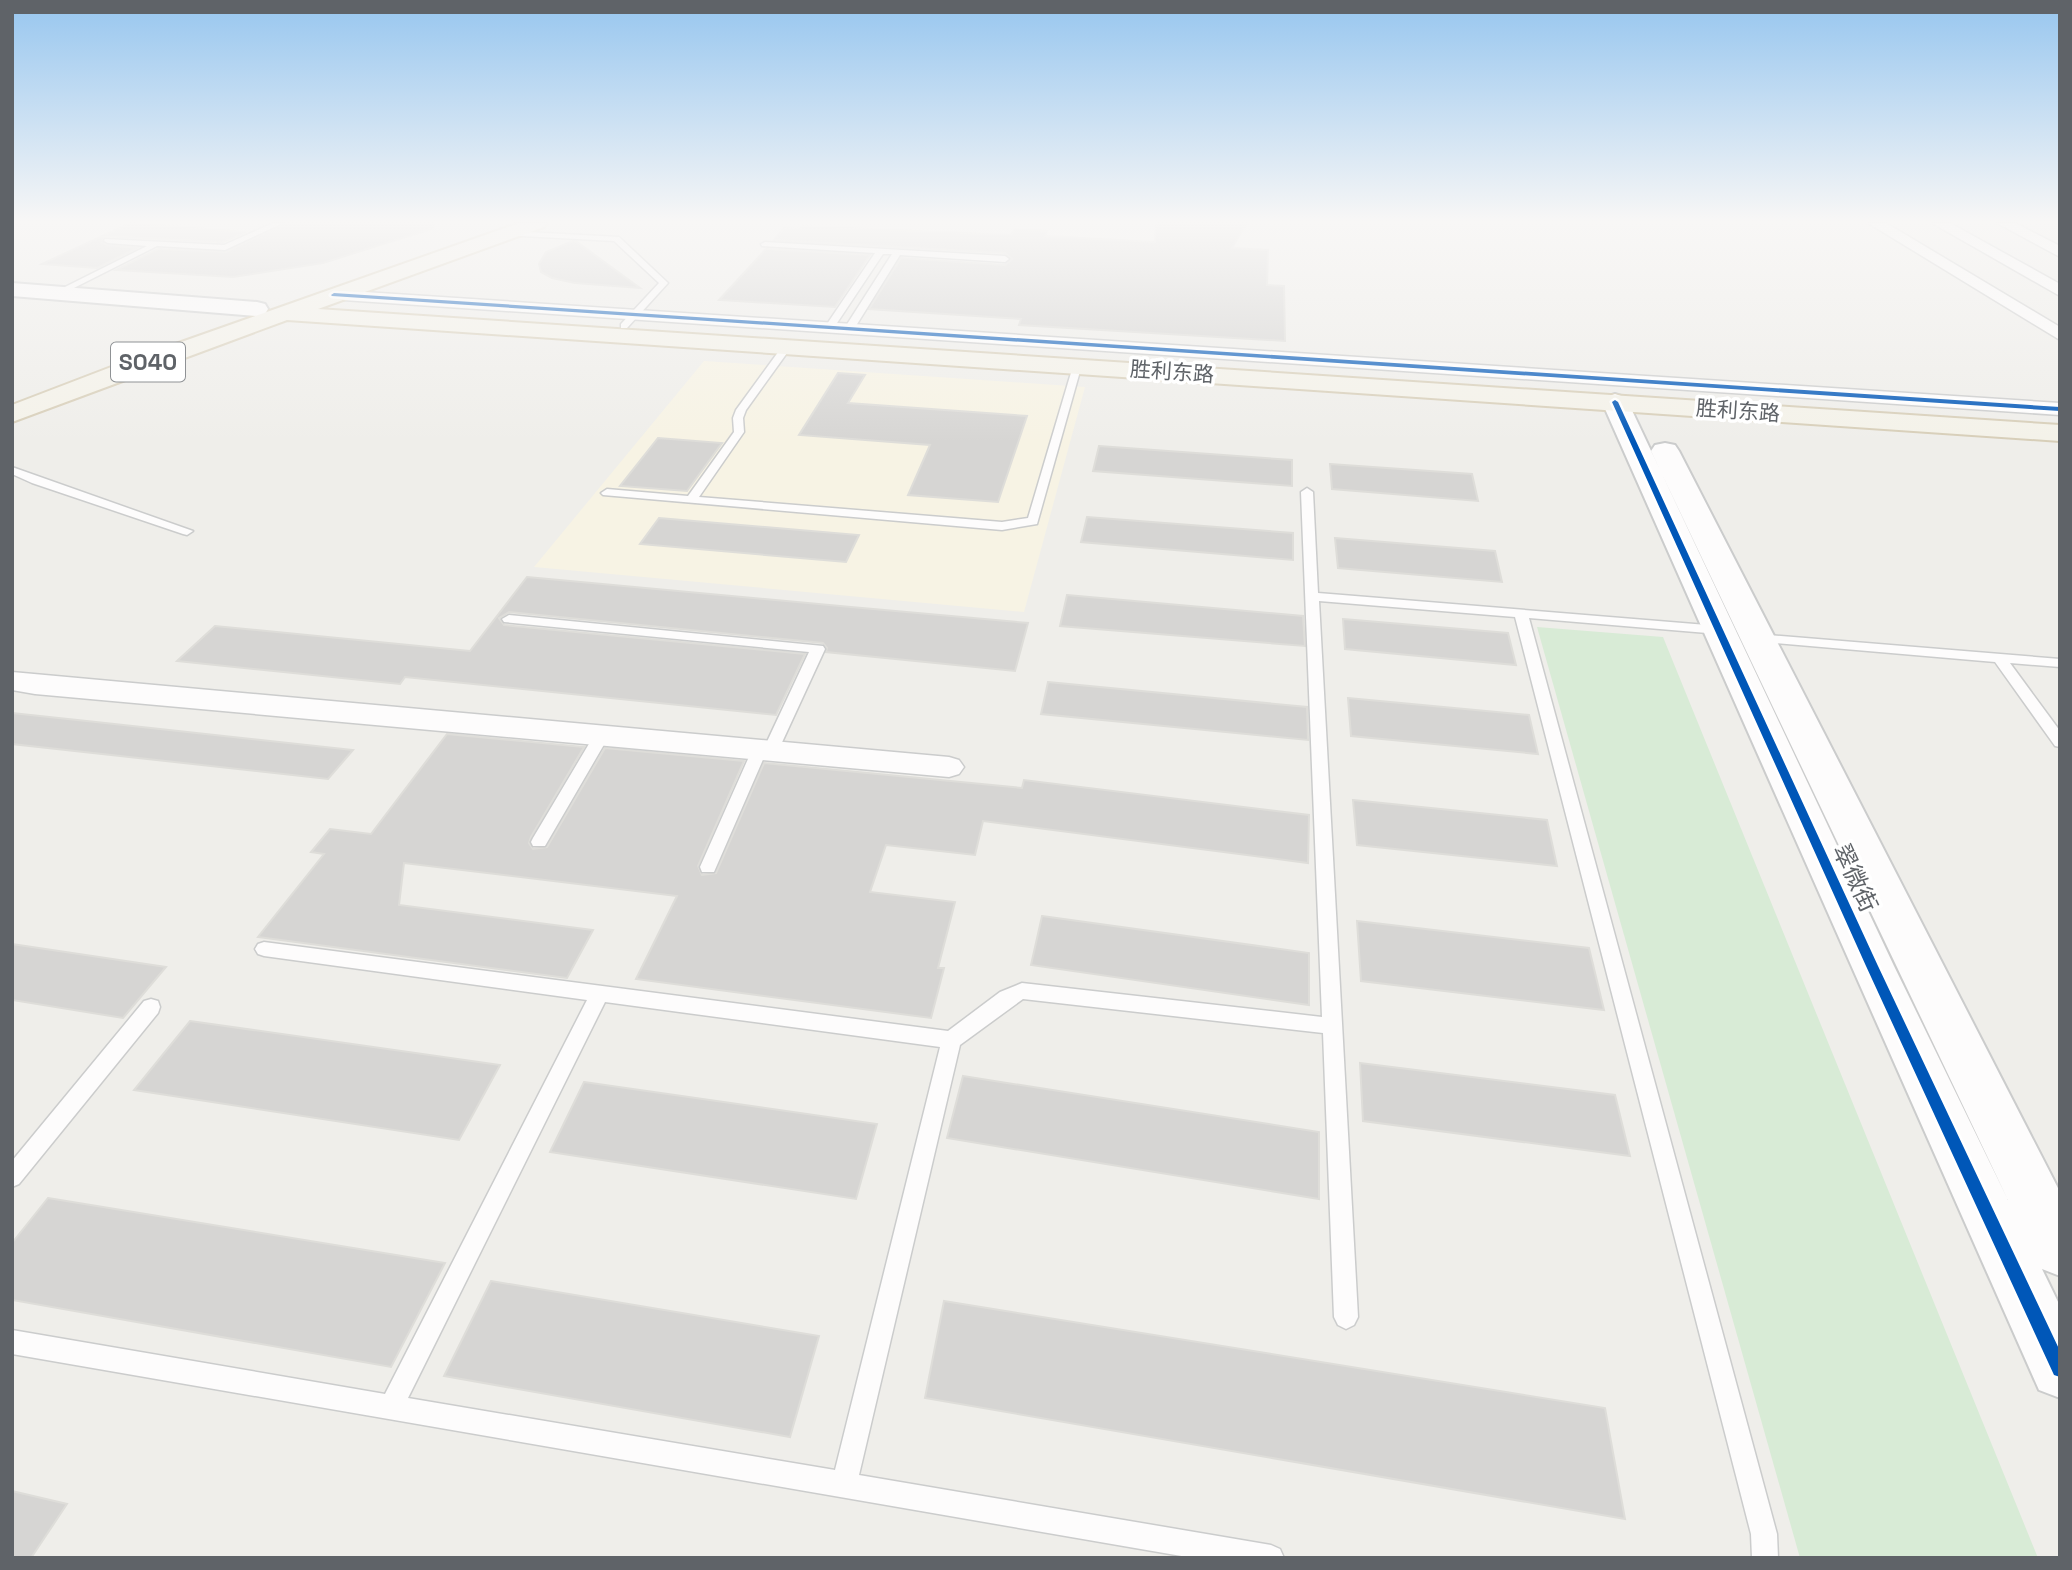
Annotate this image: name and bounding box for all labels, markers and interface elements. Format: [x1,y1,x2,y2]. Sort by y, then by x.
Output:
road number: S040 [111,342,185,382]
street label: 胜利东路 [1129,355,1215,388]
street label: 胜利东路 [1695,394,1781,427]
street label: 翠微街 [1826,839,1885,917]

